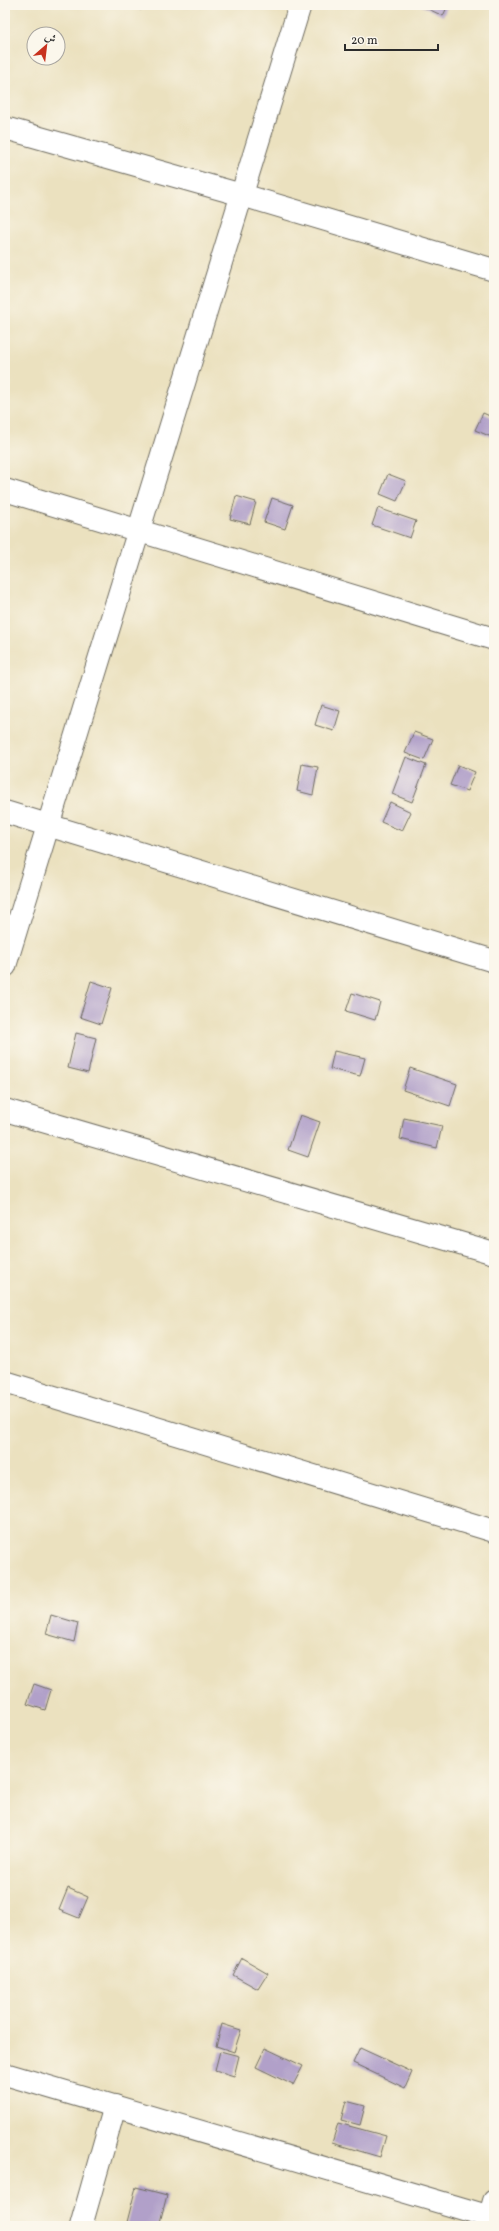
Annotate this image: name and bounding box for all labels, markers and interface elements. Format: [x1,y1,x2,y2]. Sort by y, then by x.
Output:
north arrow [26,26,66,66]
scale bar [345,26,438,52]
text: ش [42,29,58,48]
text: 20 m [351,33,378,49]

